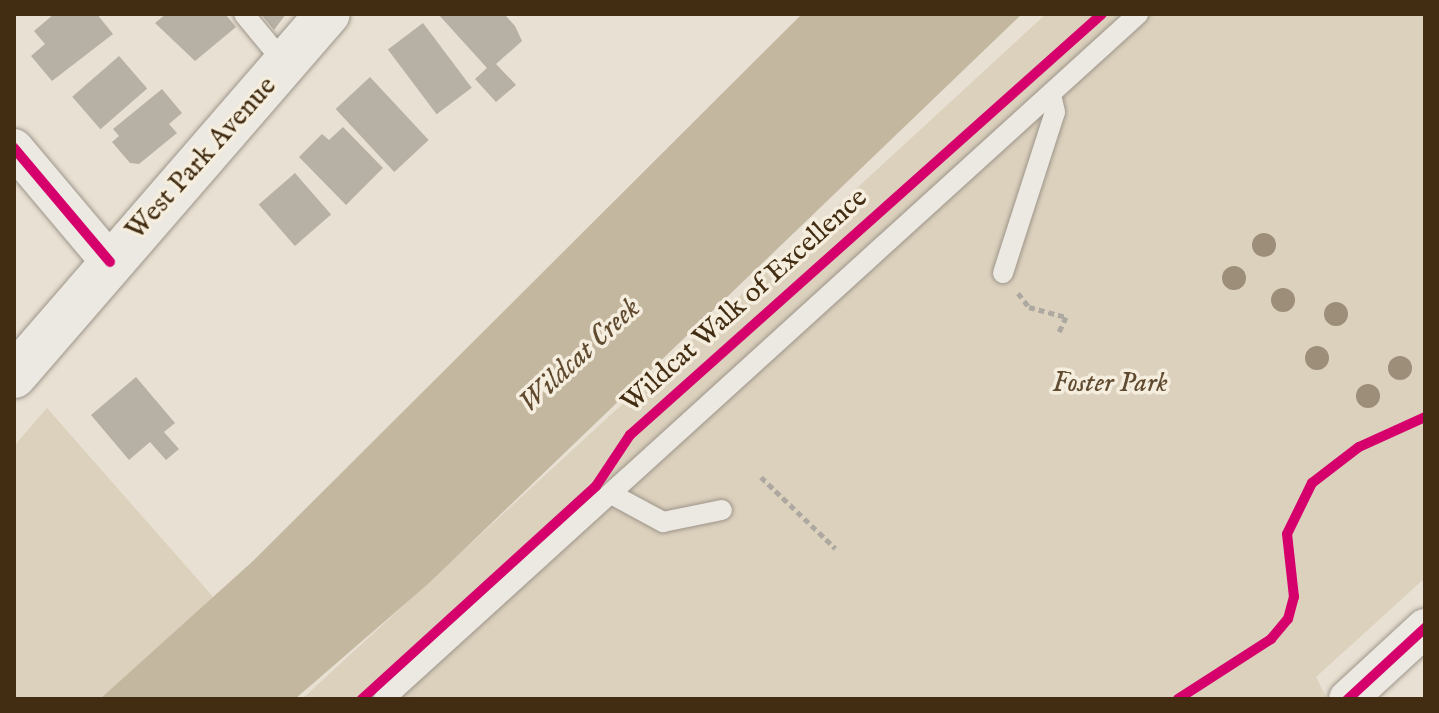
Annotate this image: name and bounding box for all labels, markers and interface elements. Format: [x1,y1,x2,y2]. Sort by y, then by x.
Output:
street label: West Park Avenue [120,70,284,248]
street label: Wildcat Walk of Excellence [615,182,875,420]
water label: Wildcat Creek [512,291,648,421]
park label: Foster Park [1052,367,1168,401]

